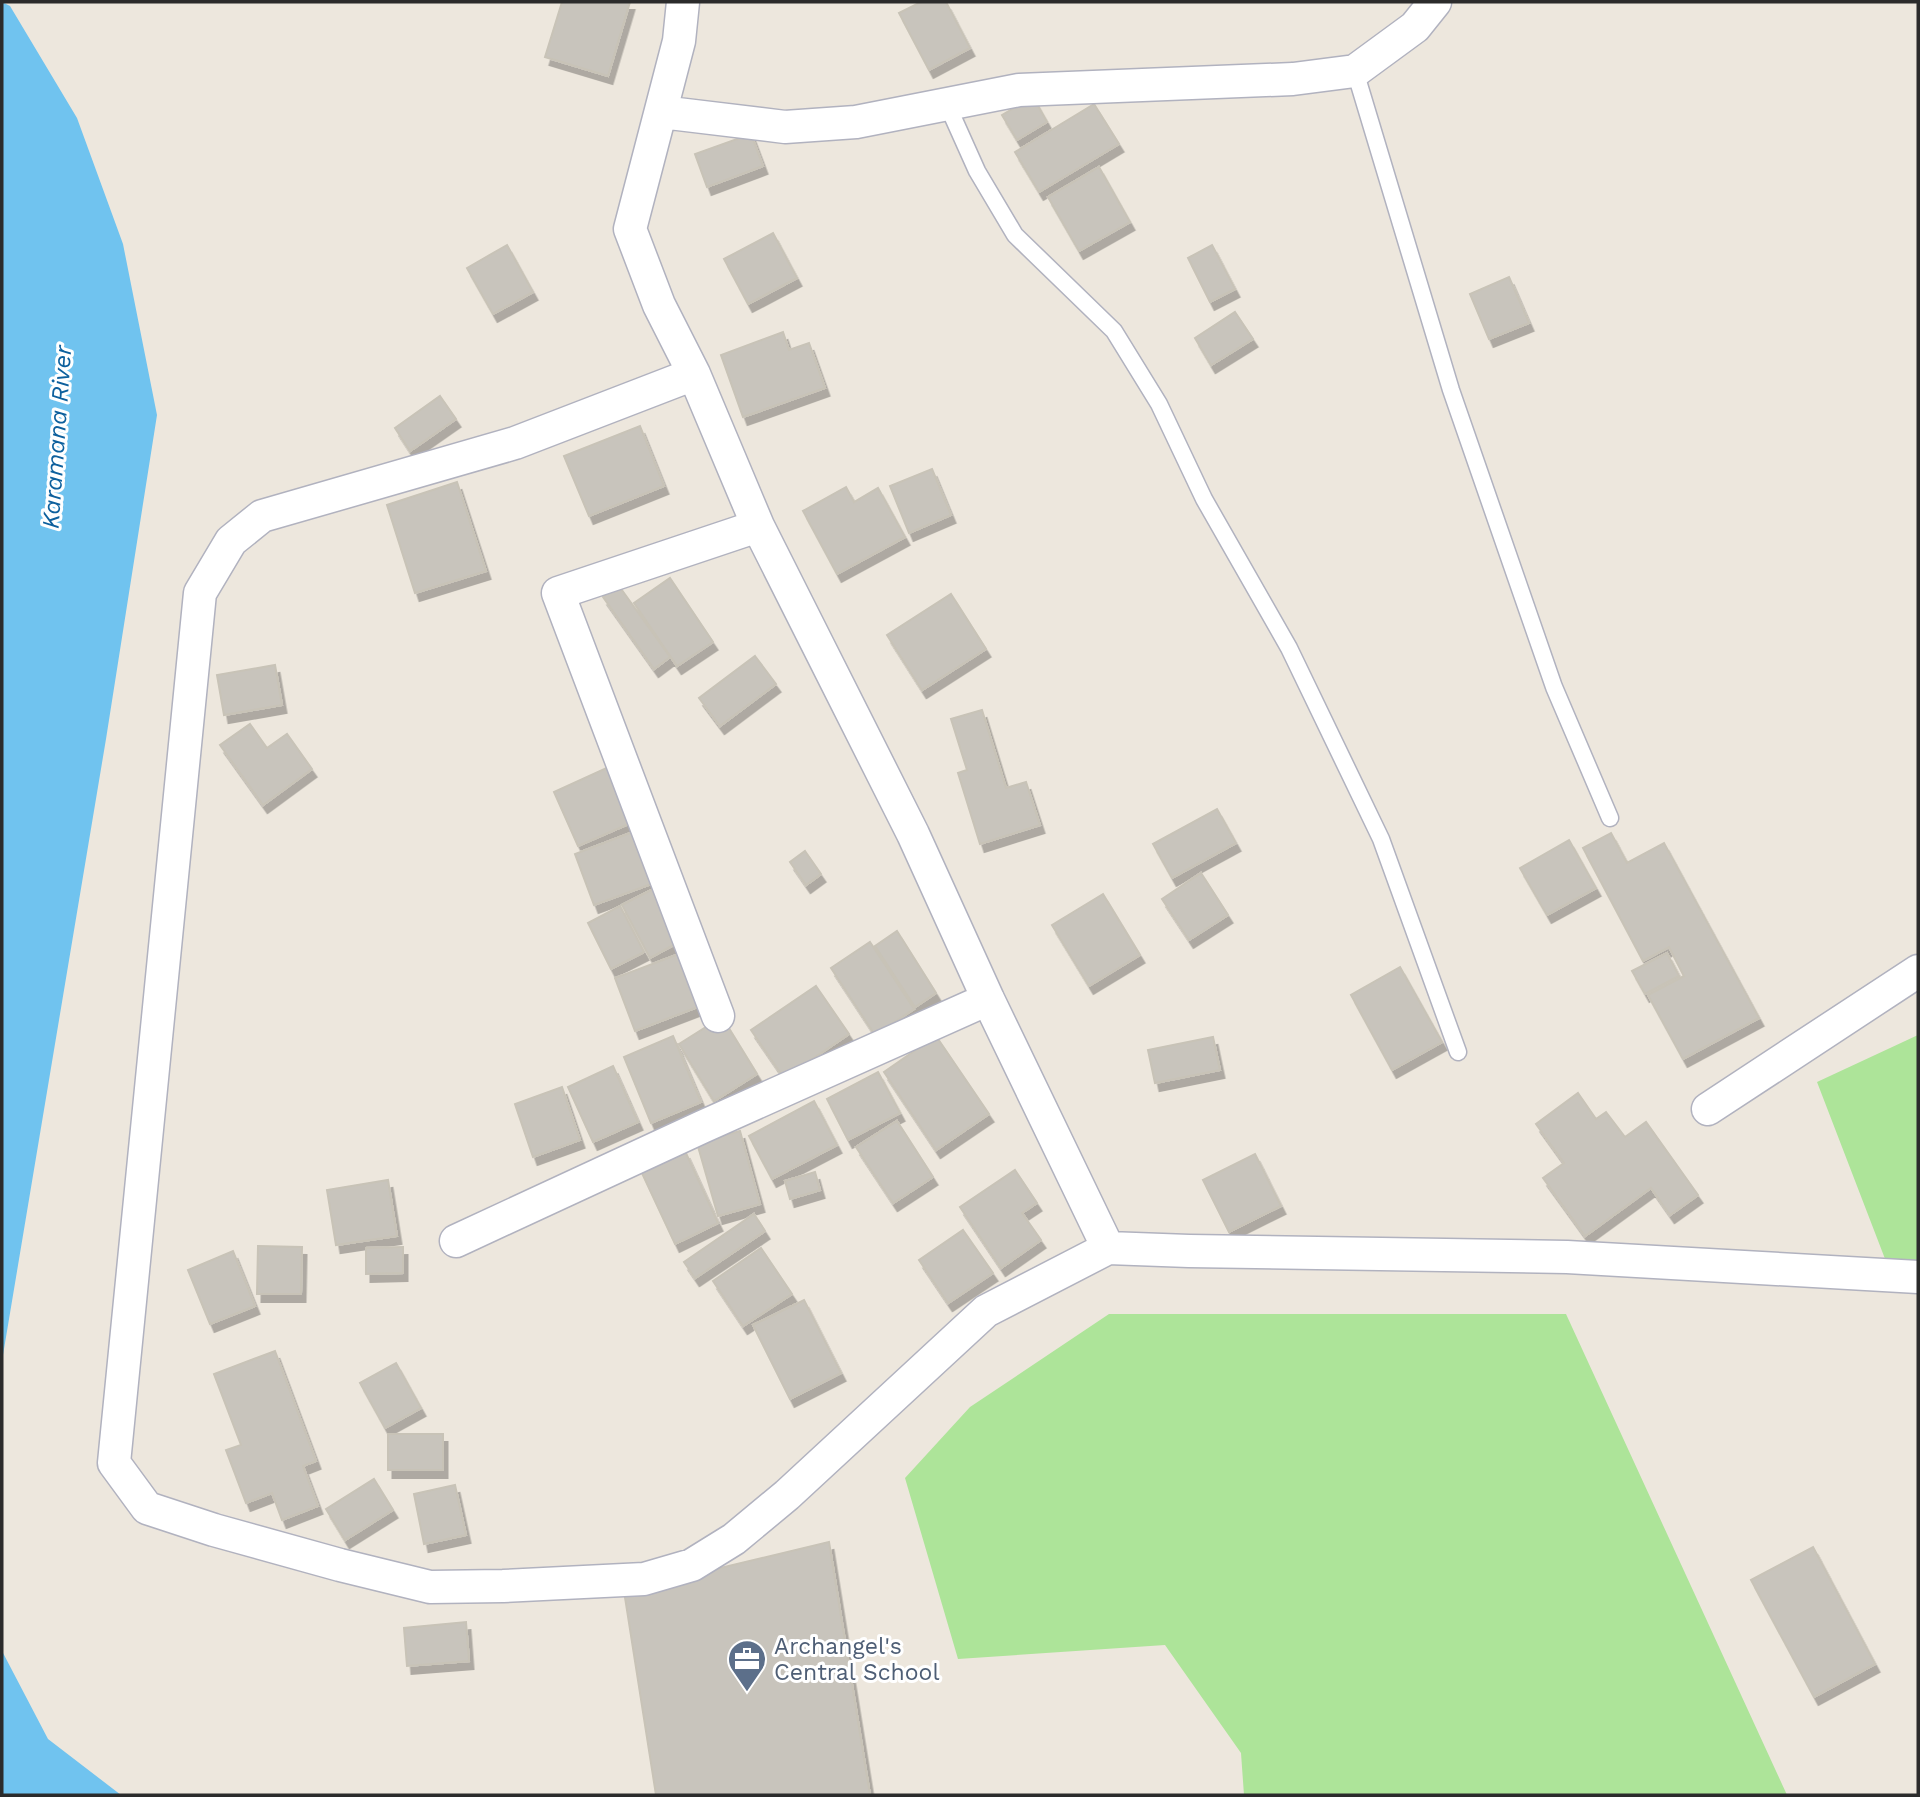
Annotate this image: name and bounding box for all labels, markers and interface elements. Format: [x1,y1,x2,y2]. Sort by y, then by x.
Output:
water label: Karamana River [37,343,77,530]
place label: Archangel's Central School [774,1633,939,1686]
office icon: Archangel's Central School [726,1638,768,1693]

